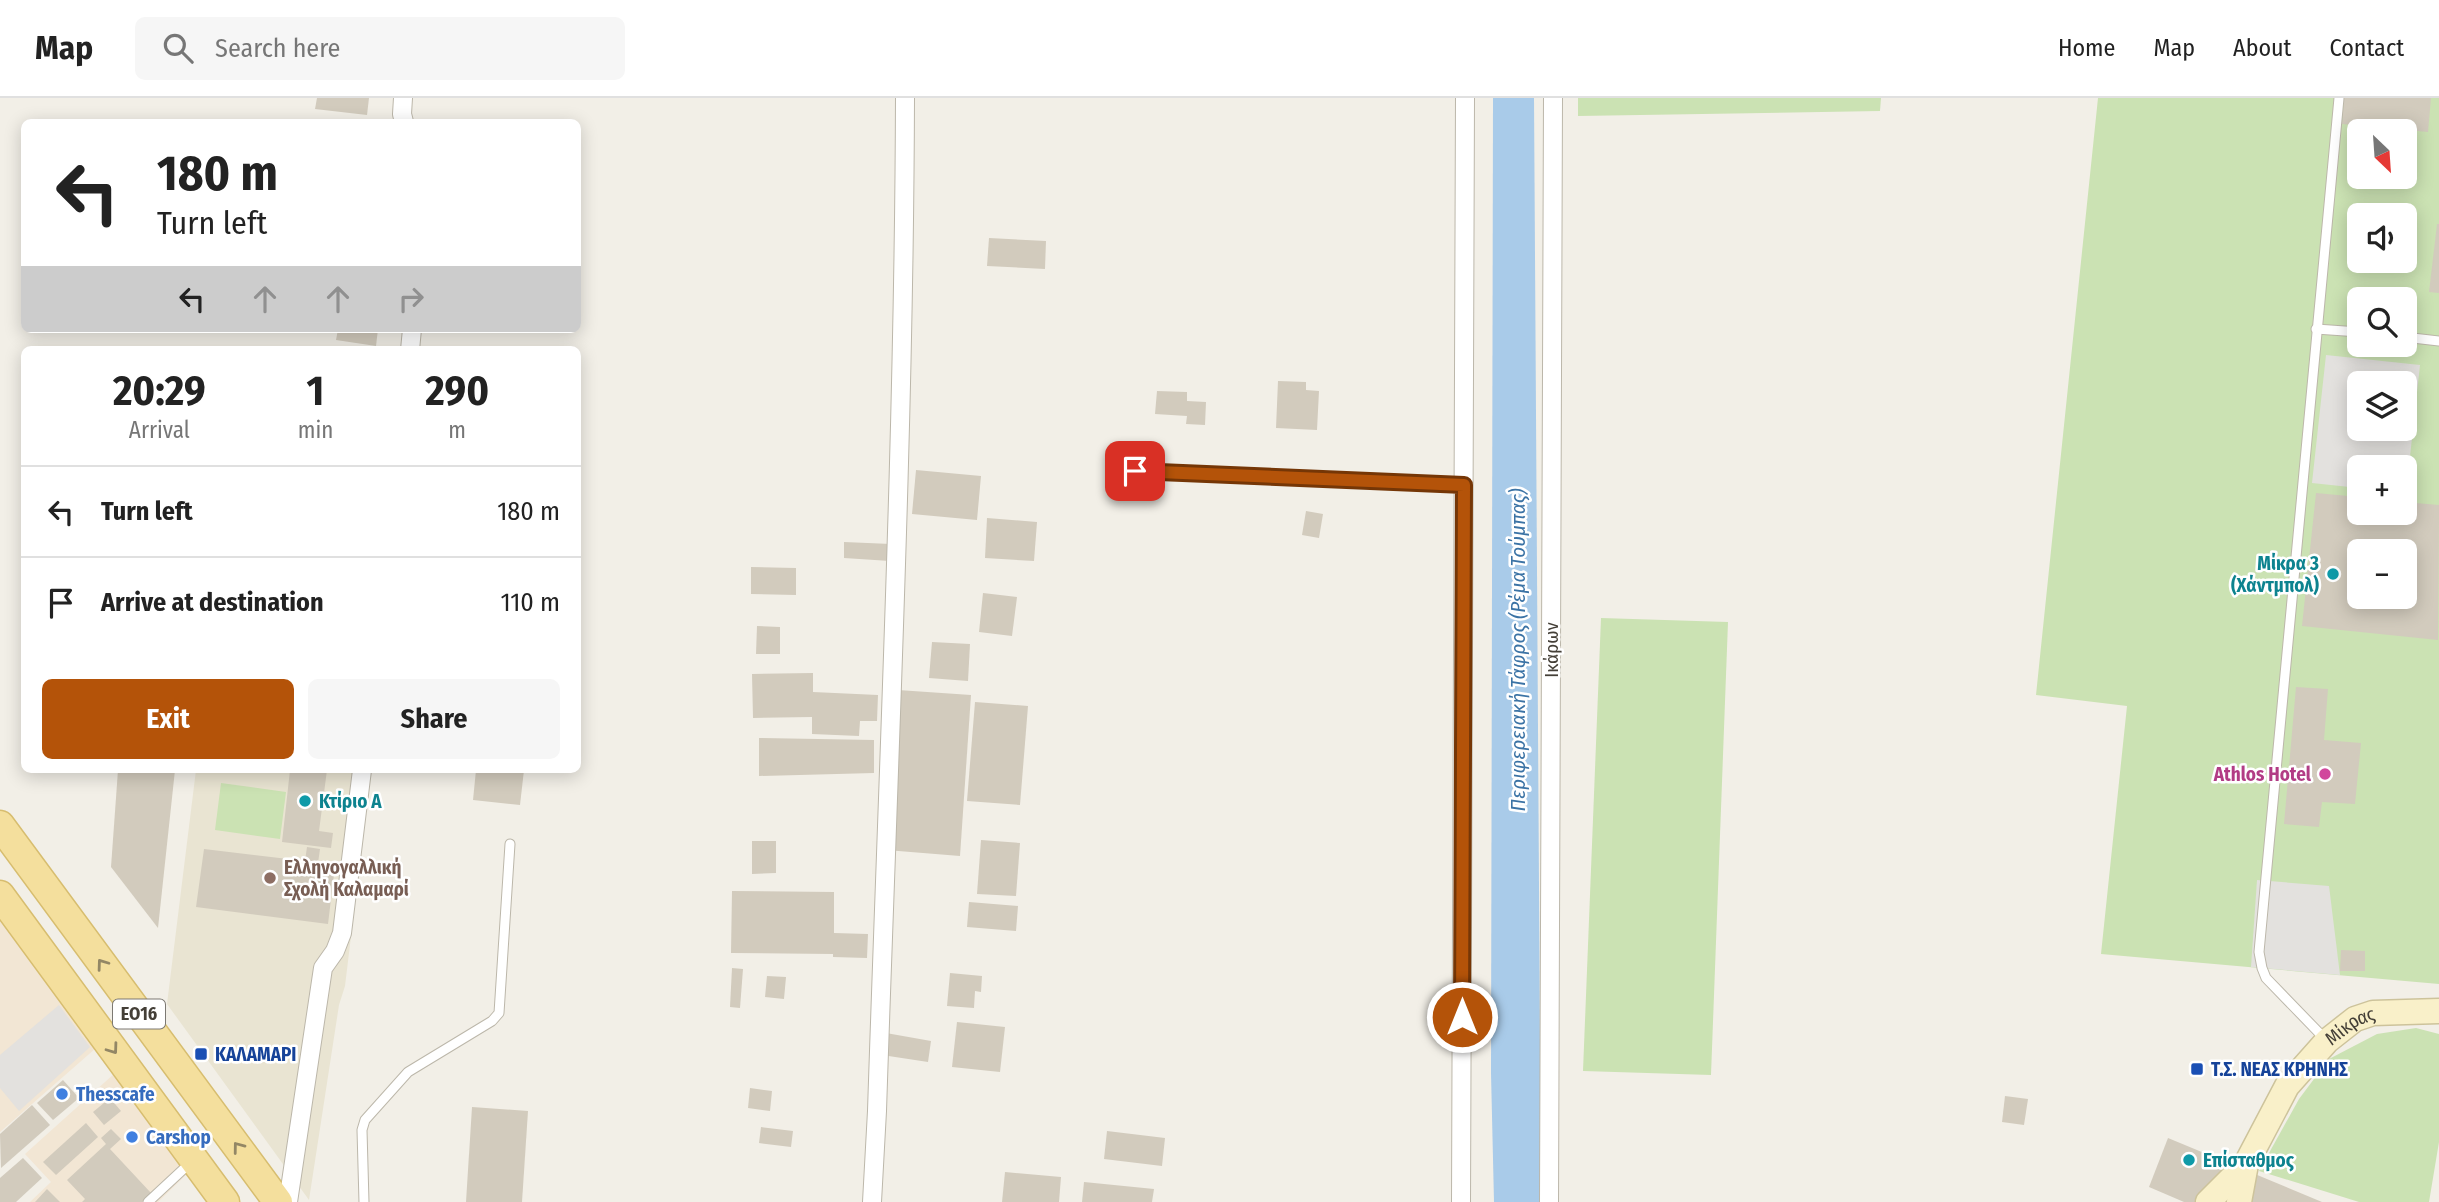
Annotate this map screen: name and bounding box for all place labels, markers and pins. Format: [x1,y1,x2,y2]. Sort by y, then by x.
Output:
pin [1105,441,1165,501]
place label: Μίκρα 3 (Χάντμπολ) [2231,552,2319,597]
marker: Μίκρα 3 (Χάντμπολ) [2325,566,2341,582]
place label: Athlos Hotel [2213,763,2312,786]
marker: Athlos Hotel [2317,766,2333,782]
place label: Κτίριο Α [319,790,382,813]
marker: Κτίριο Α [297,793,313,809]
place label: Ελληνογαλλική Σχολή Καλαμαρί [284,856,409,901]
marker: Ελληνογαλλική Σχολή Καλαμαρί [262,870,278,886]
place label: ΚΑΛΑΜΑΡΙ [215,1043,296,1066]
marker: ΚΑΛΑΜΑΡΙ [193,1046,209,1062]
place label: Τ.Σ. ΝΕΑΣ ΚΡΗΝΗΣ [2211,1058,2348,1081]
marker: Τ.Σ. ΝΕΑΣ ΚΡΗΝΗΣ [2189,1061,2205,1077]
place label: Thesscafe [76,1083,155,1106]
marker: Thesscafe [54,1086,70,1102]
place label: Carshop [146,1126,211,1149]
marker: Carshop [124,1129,140,1145]
place label: Επίσταθμος [2203,1149,2295,1172]
marker: Επίσταθμος [2181,1152,2197,1168]

